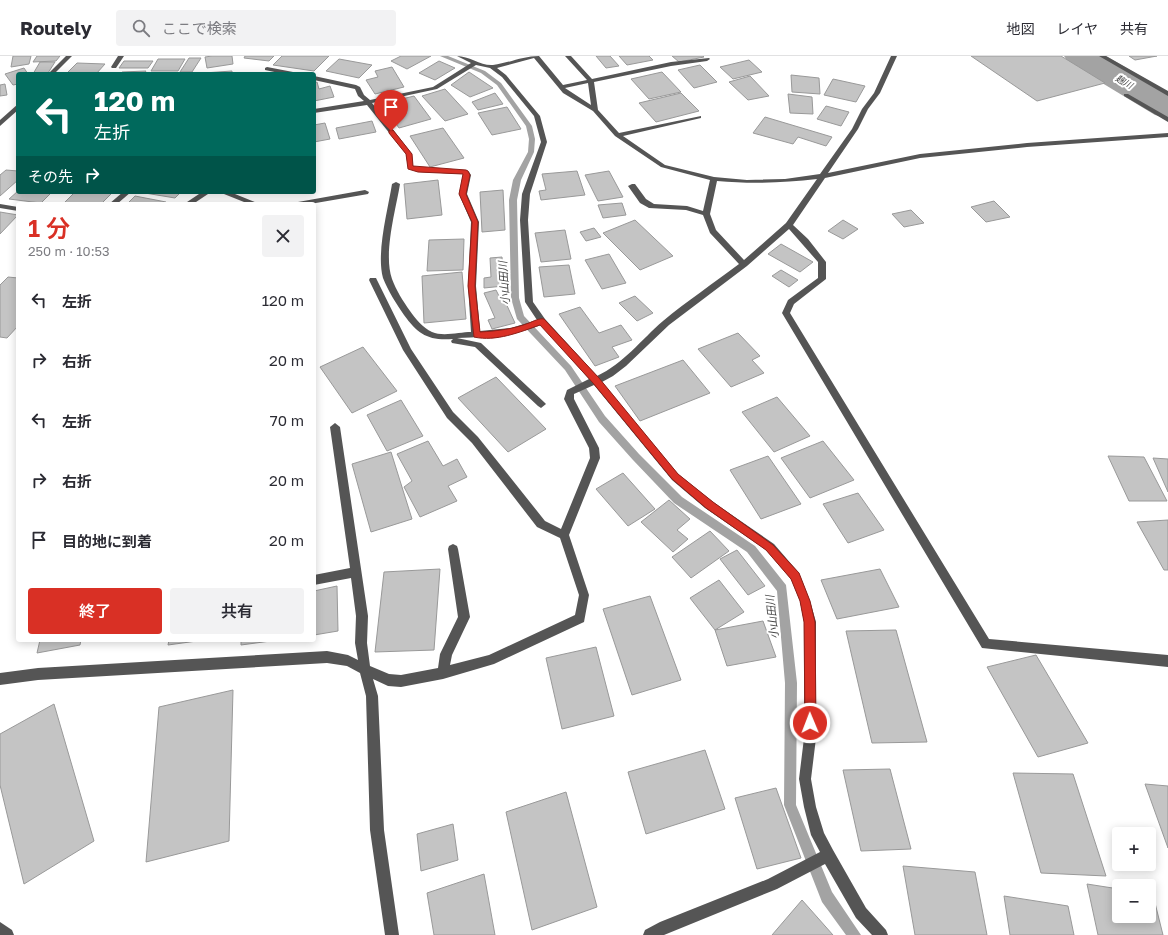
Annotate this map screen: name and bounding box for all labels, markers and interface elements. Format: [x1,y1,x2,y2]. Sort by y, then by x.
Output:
search box [116,10,396,46]
text: Routely [20,16,92,39]
icon: search [130,17,152,39]
text: ここで検索 [162,19,237,37]
text: 地図 [1006,20,1034,37]
text: レイヤ [1056,20,1098,37]
text: 共有 [1120,20,1148,37]
water label: 麹川 [1114,72,1136,91]
text: 120 m [94,84,175,117]
icon: left [28,88,80,140]
pin [374,90,408,131]
icon: arrive [380,96,402,118]
text: 左折 [94,121,130,143]
icon: right [81,164,103,186]
text: その先 [28,167,73,185]
text: 1 分 [28,213,70,242]
button: close [262,215,304,257]
text: 250 m · 10:53 [28,243,110,259]
water label: 小山田川 [495,260,512,305]
icon: left [28,289,50,311]
text: 120 m [262,291,304,309]
text: 左折 [62,292,92,310]
icon: right [28,349,50,371]
text: 20 m [269,351,304,369]
text: 右折 [62,352,92,370]
icon: left [28,409,50,431]
text: 70 m [270,411,304,429]
text: 左折 [62,412,92,430]
icon: right [28,469,50,491]
text: 20 m [269,471,304,489]
text: 右折 [62,472,92,490]
icon: arrive [28,529,50,551]
text: 20 m [269,531,304,549]
text: 目的地に到着 [62,532,152,550]
button: 終了 [28,588,162,634]
button: 共有 [170,588,304,634]
water label: 小山田川 [763,593,780,640]
position arrow [789,702,831,744]
map controls [1112,827,1156,923]
button: + [1112,827,1156,871]
button: − [1112,879,1156,923]

